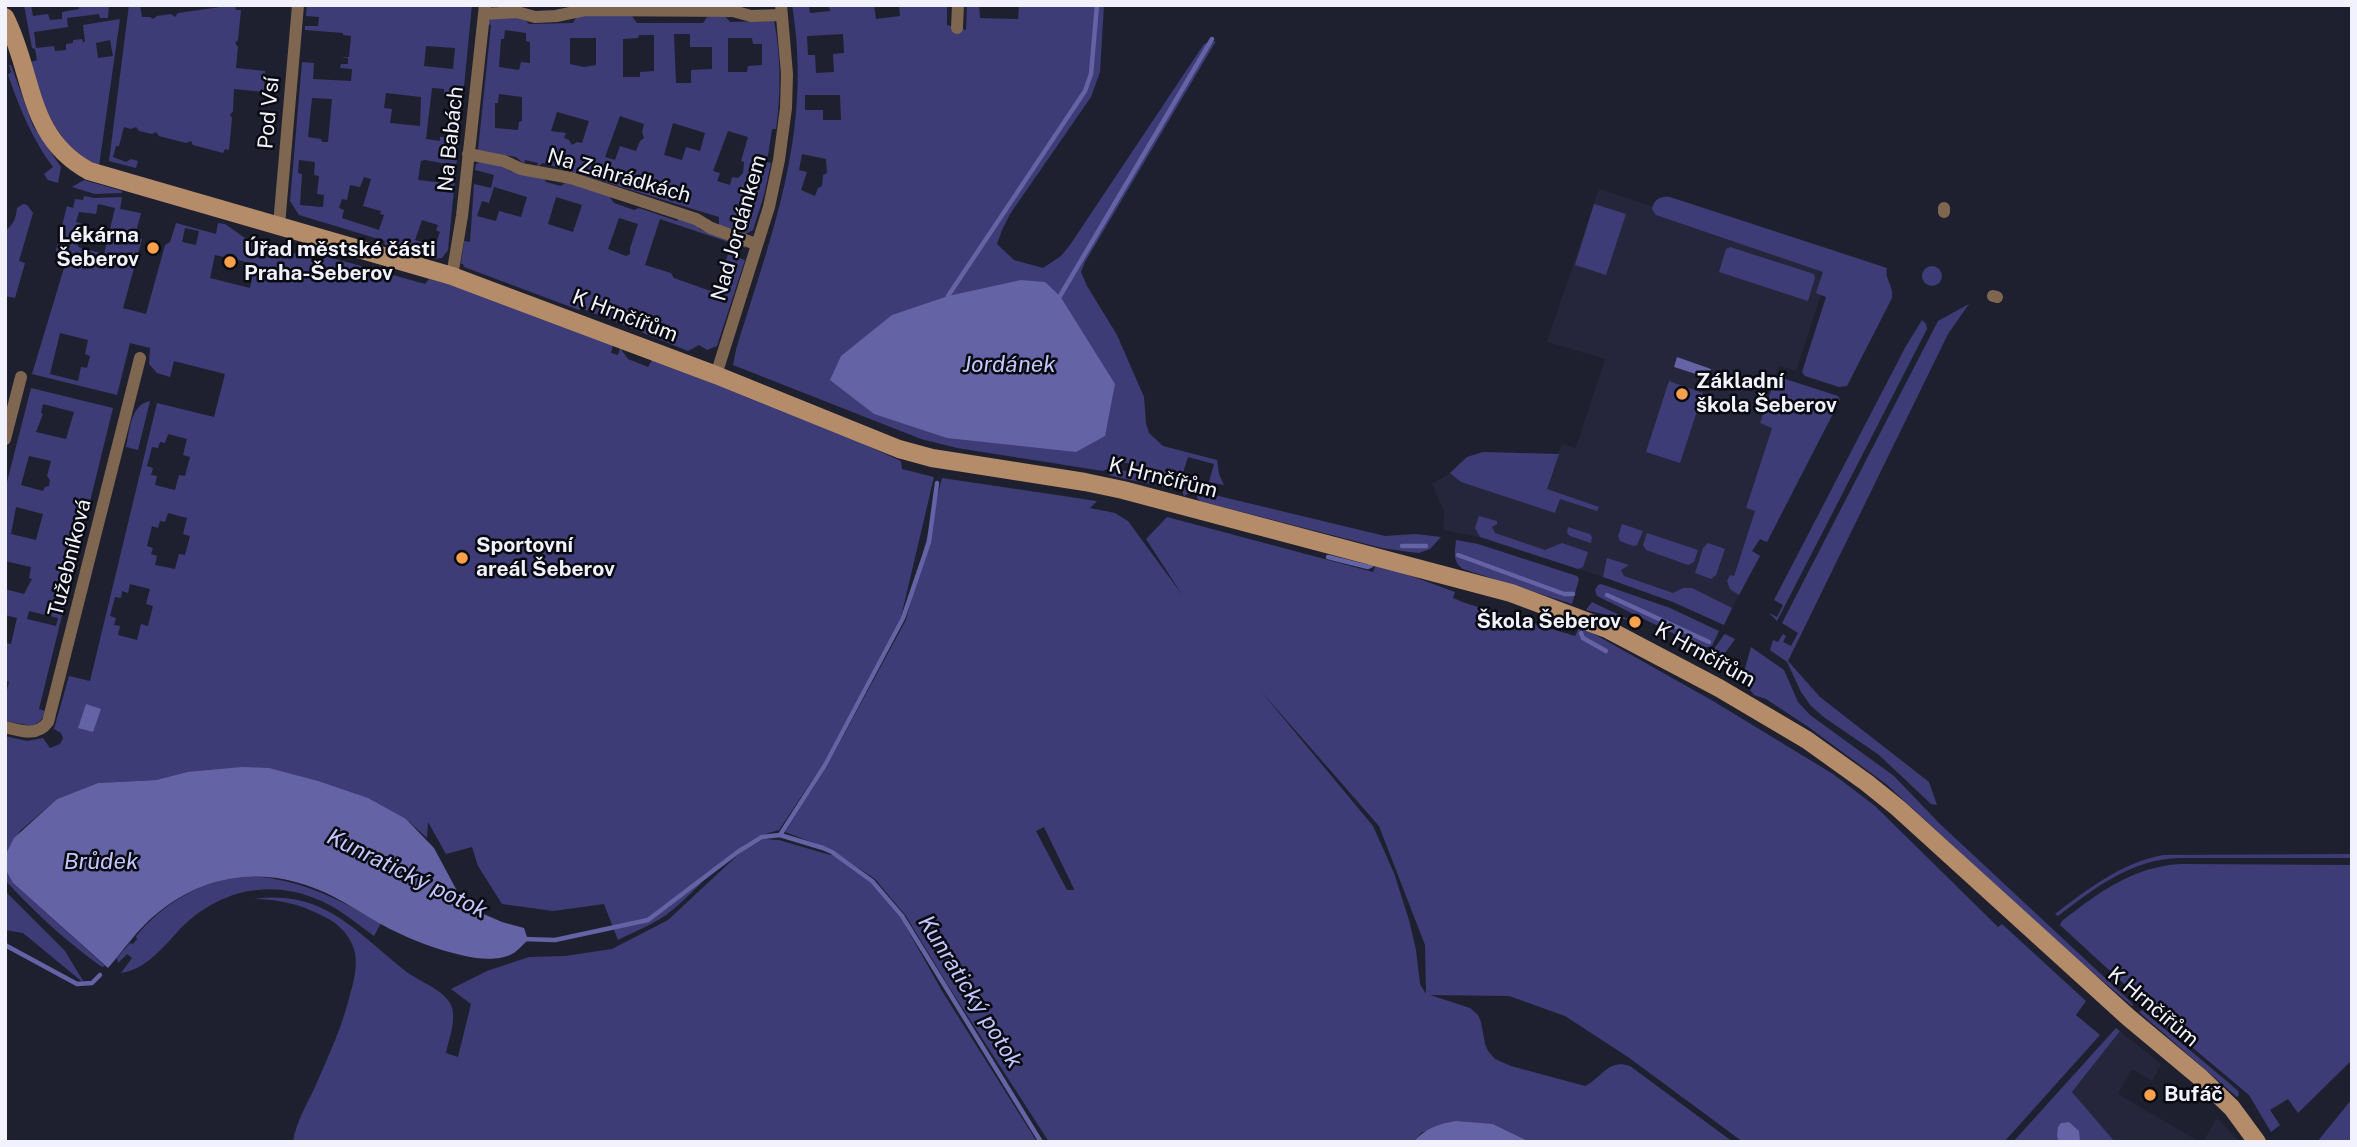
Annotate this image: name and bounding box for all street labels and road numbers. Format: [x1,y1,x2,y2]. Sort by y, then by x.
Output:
street label: Pod Vsí [253,76,285,150]
street label: Na Babách [433,85,469,193]
street label: Na Zahrádkách [544,143,694,209]
street label: Nad Jordánkem [706,152,772,304]
street label: K Hrnčířům [569,284,681,348]
street label: K Hrnčířům [1106,452,1220,504]
street label: Tužebníková [43,497,97,619]
street label: K Hrnčířům [1650,617,1760,693]
street label: K Hrnčířům [2102,962,2204,1052]

